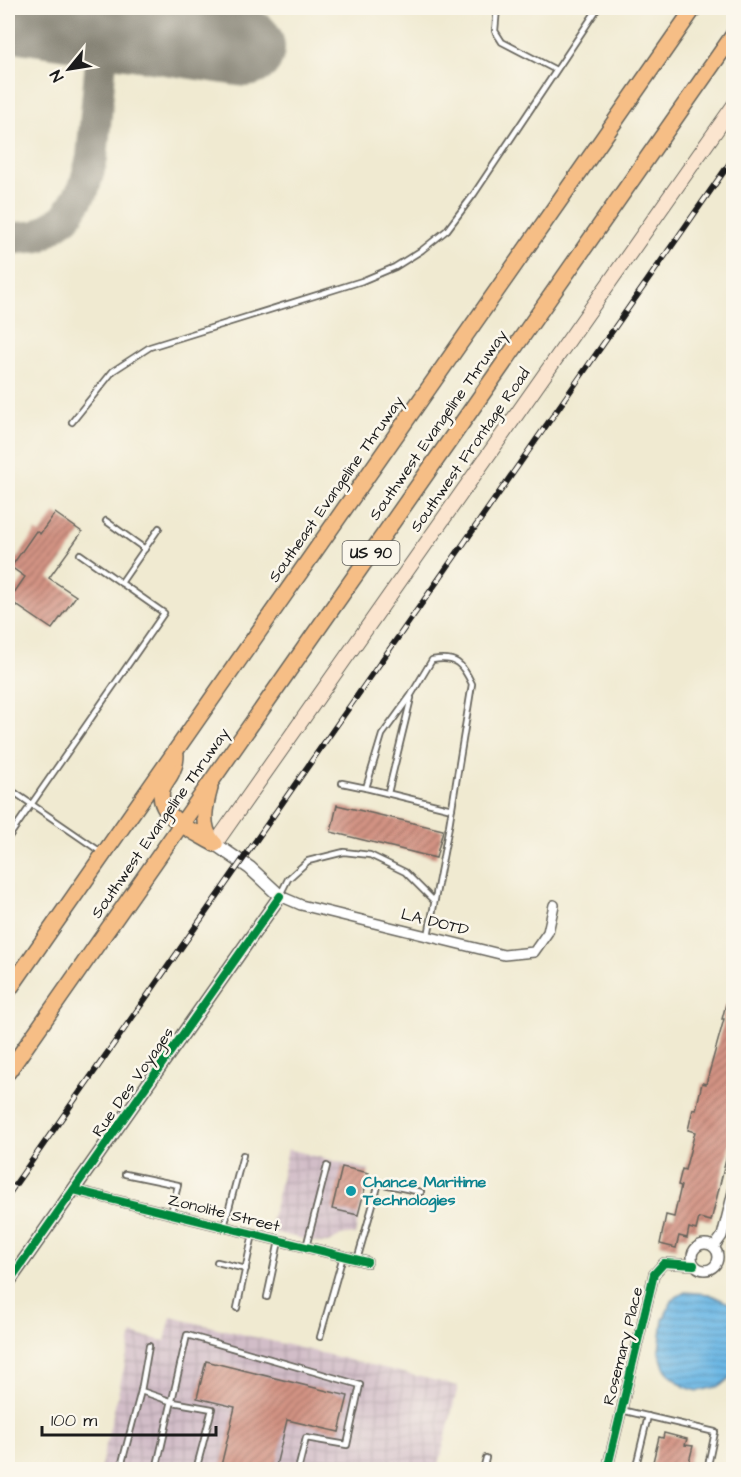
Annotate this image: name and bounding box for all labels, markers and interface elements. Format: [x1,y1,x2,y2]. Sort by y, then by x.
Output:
north arrow [39,39,99,99]
text: N [45,66,69,86]
street label: Southwest Evangeline Thruway [364,325,513,525]
street label: Southwest Frontage Road [405,363,536,537]
street label: Southeast Evangeline Thruway [263,391,410,587]
road number: US 90 [342,541,400,565]
street label: Southwest Evangeline Thruway [86,723,235,923]
street label: LA DOTD [399,903,471,941]
street label: Rue Des Voyages [87,1023,180,1142]
place label: Chance Maritime Technologies [362,1171,487,1213]
marker: Chance Maritime Technologies [344,1184,358,1198]
street label: Zonolite Street [166,1188,283,1238]
street label: Rosemary Place [598,1284,649,1408]
scale bar [42,1399,216,1437]
text: 100 m [51,1408,97,1433]

